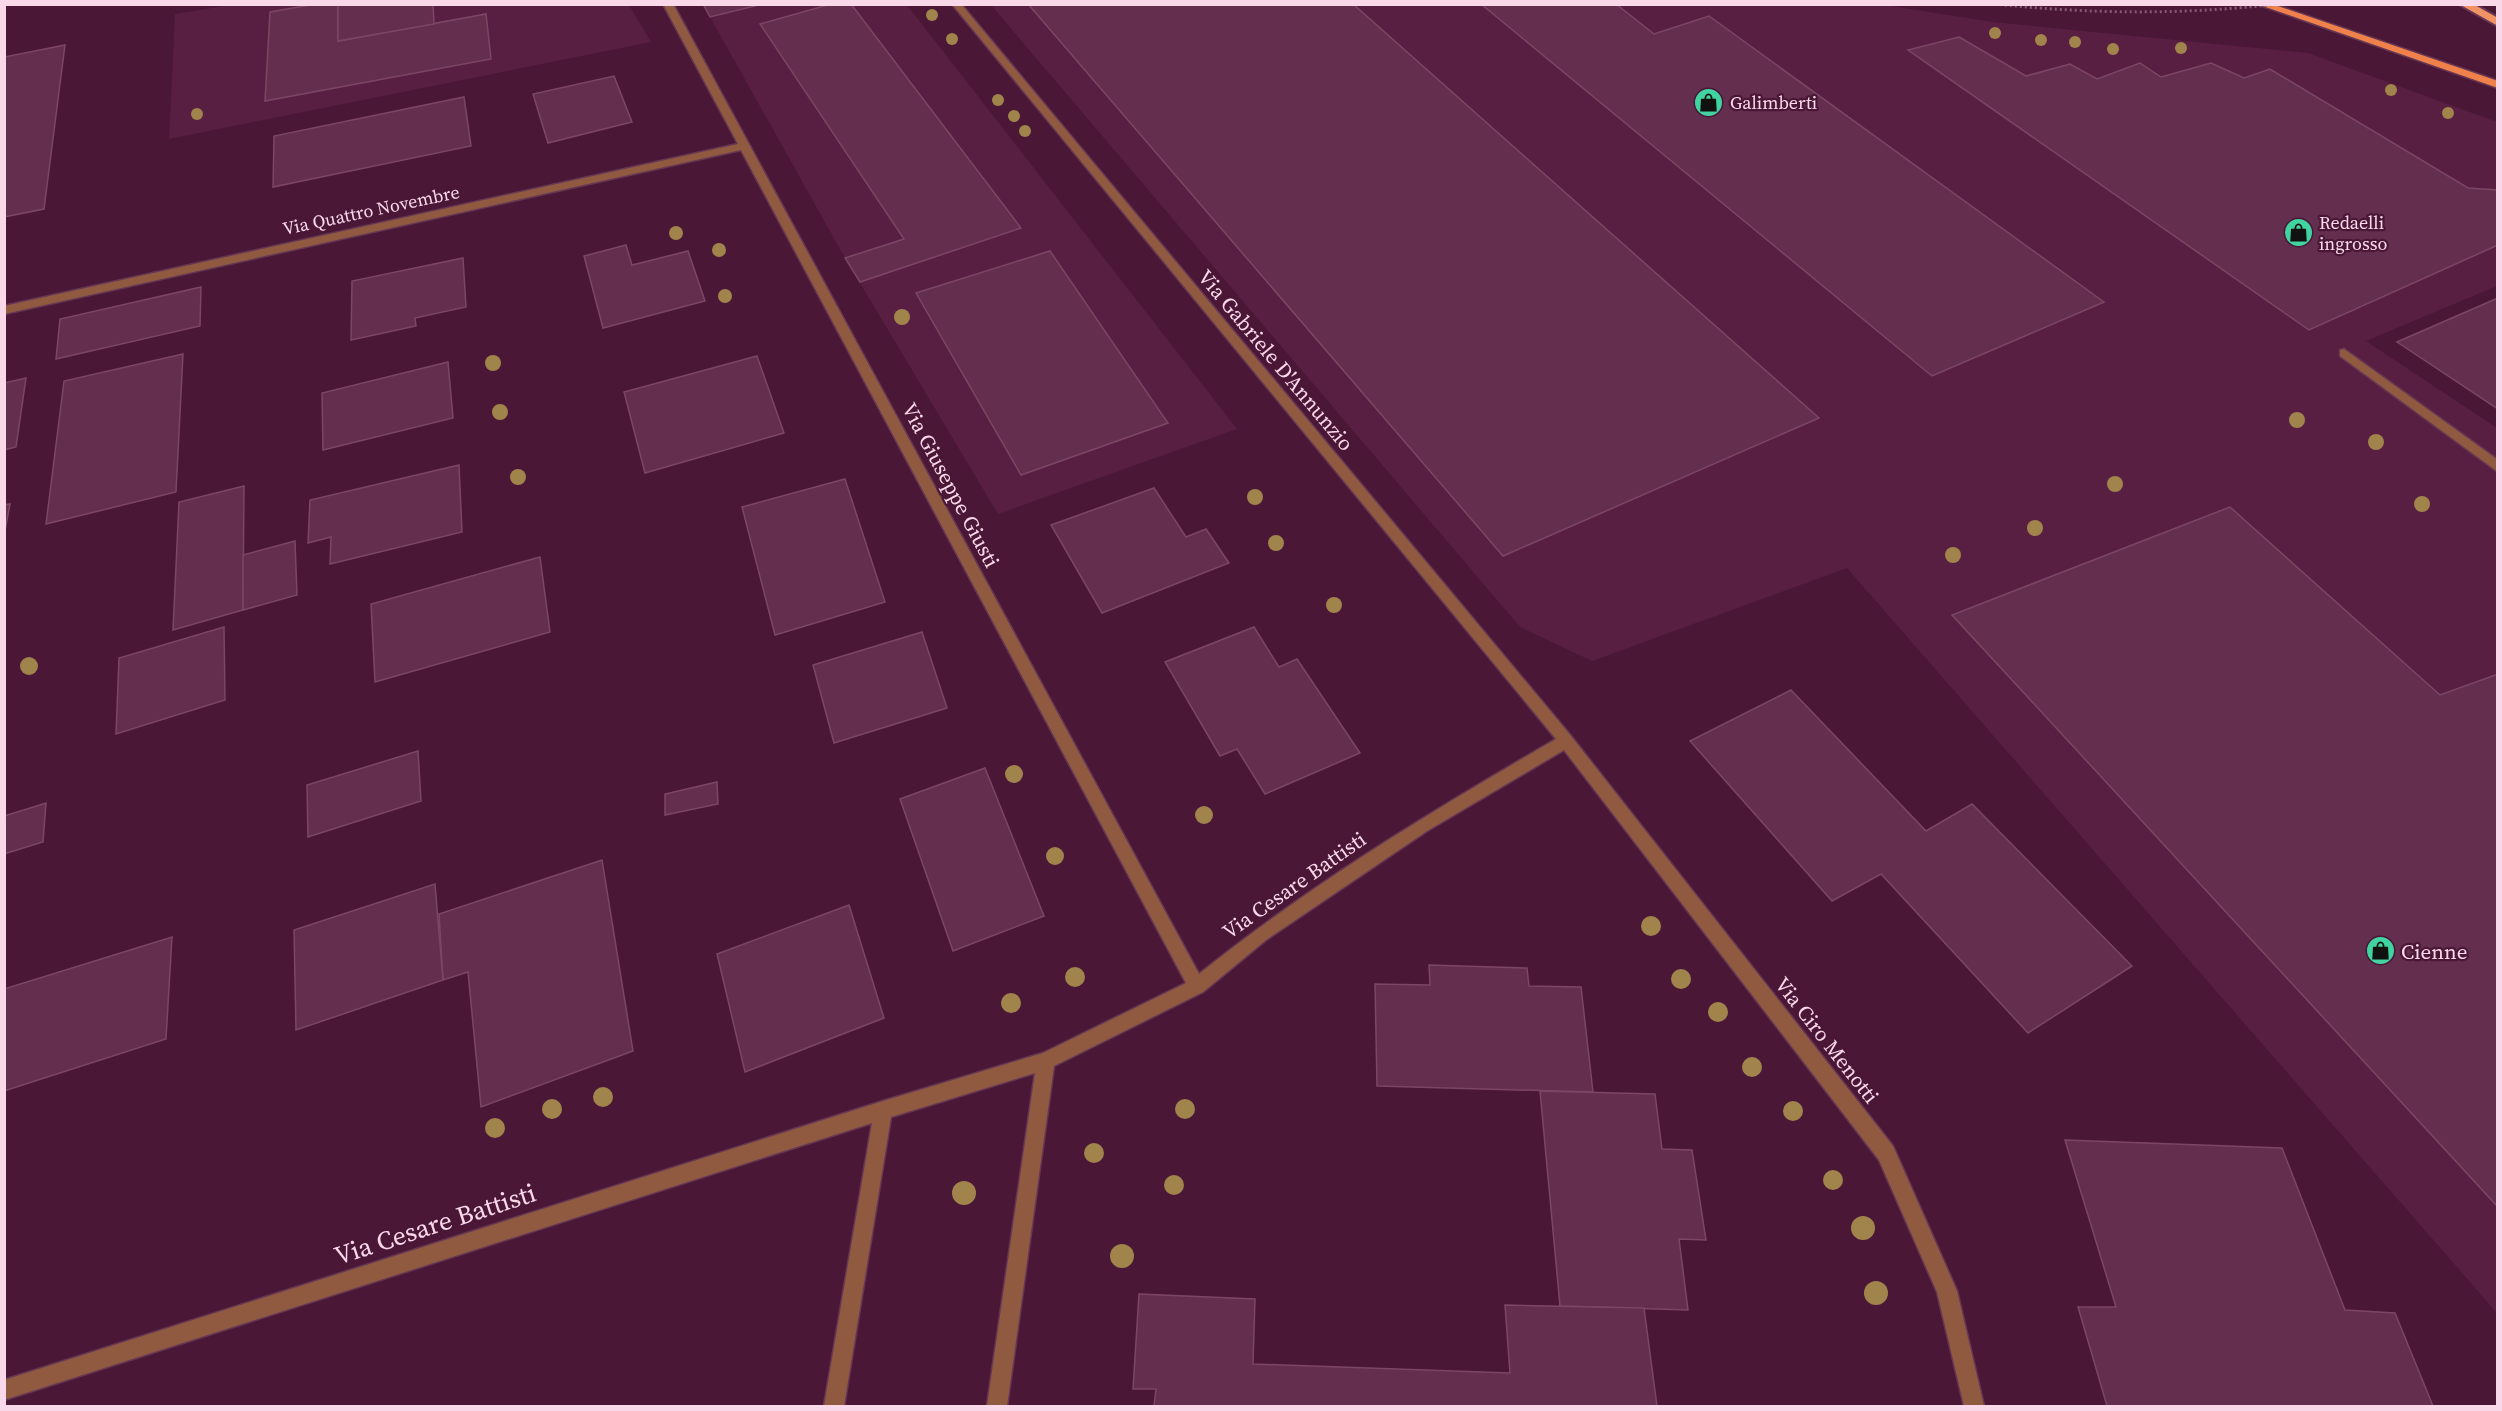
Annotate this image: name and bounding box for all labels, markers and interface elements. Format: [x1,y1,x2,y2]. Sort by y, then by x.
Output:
shop icon: Galimberti [1693,86,1725,118]
place label: Galimberti [1730,90,1817,115]
street label: Via Quattro Novembre [280,179,462,241]
place label: Redaelli ingrosso [2319,210,2388,256]
shop icon: Redaelli ingrosso [2282,216,2314,248]
street label: Via Gabriele D'Annunzio [1191,263,1361,457]
street label: Via Giuseppe Giusti [895,398,1007,572]
street label: Via Cesare Battisti [1216,825,1372,945]
shop icon: Cienne [2364,935,2396,967]
place label: Cienne [2401,937,2467,966]
street label: Via Ciro Menotti [1768,971,1886,1109]
street label: Via Cesare Battisti [330,1174,540,1274]

